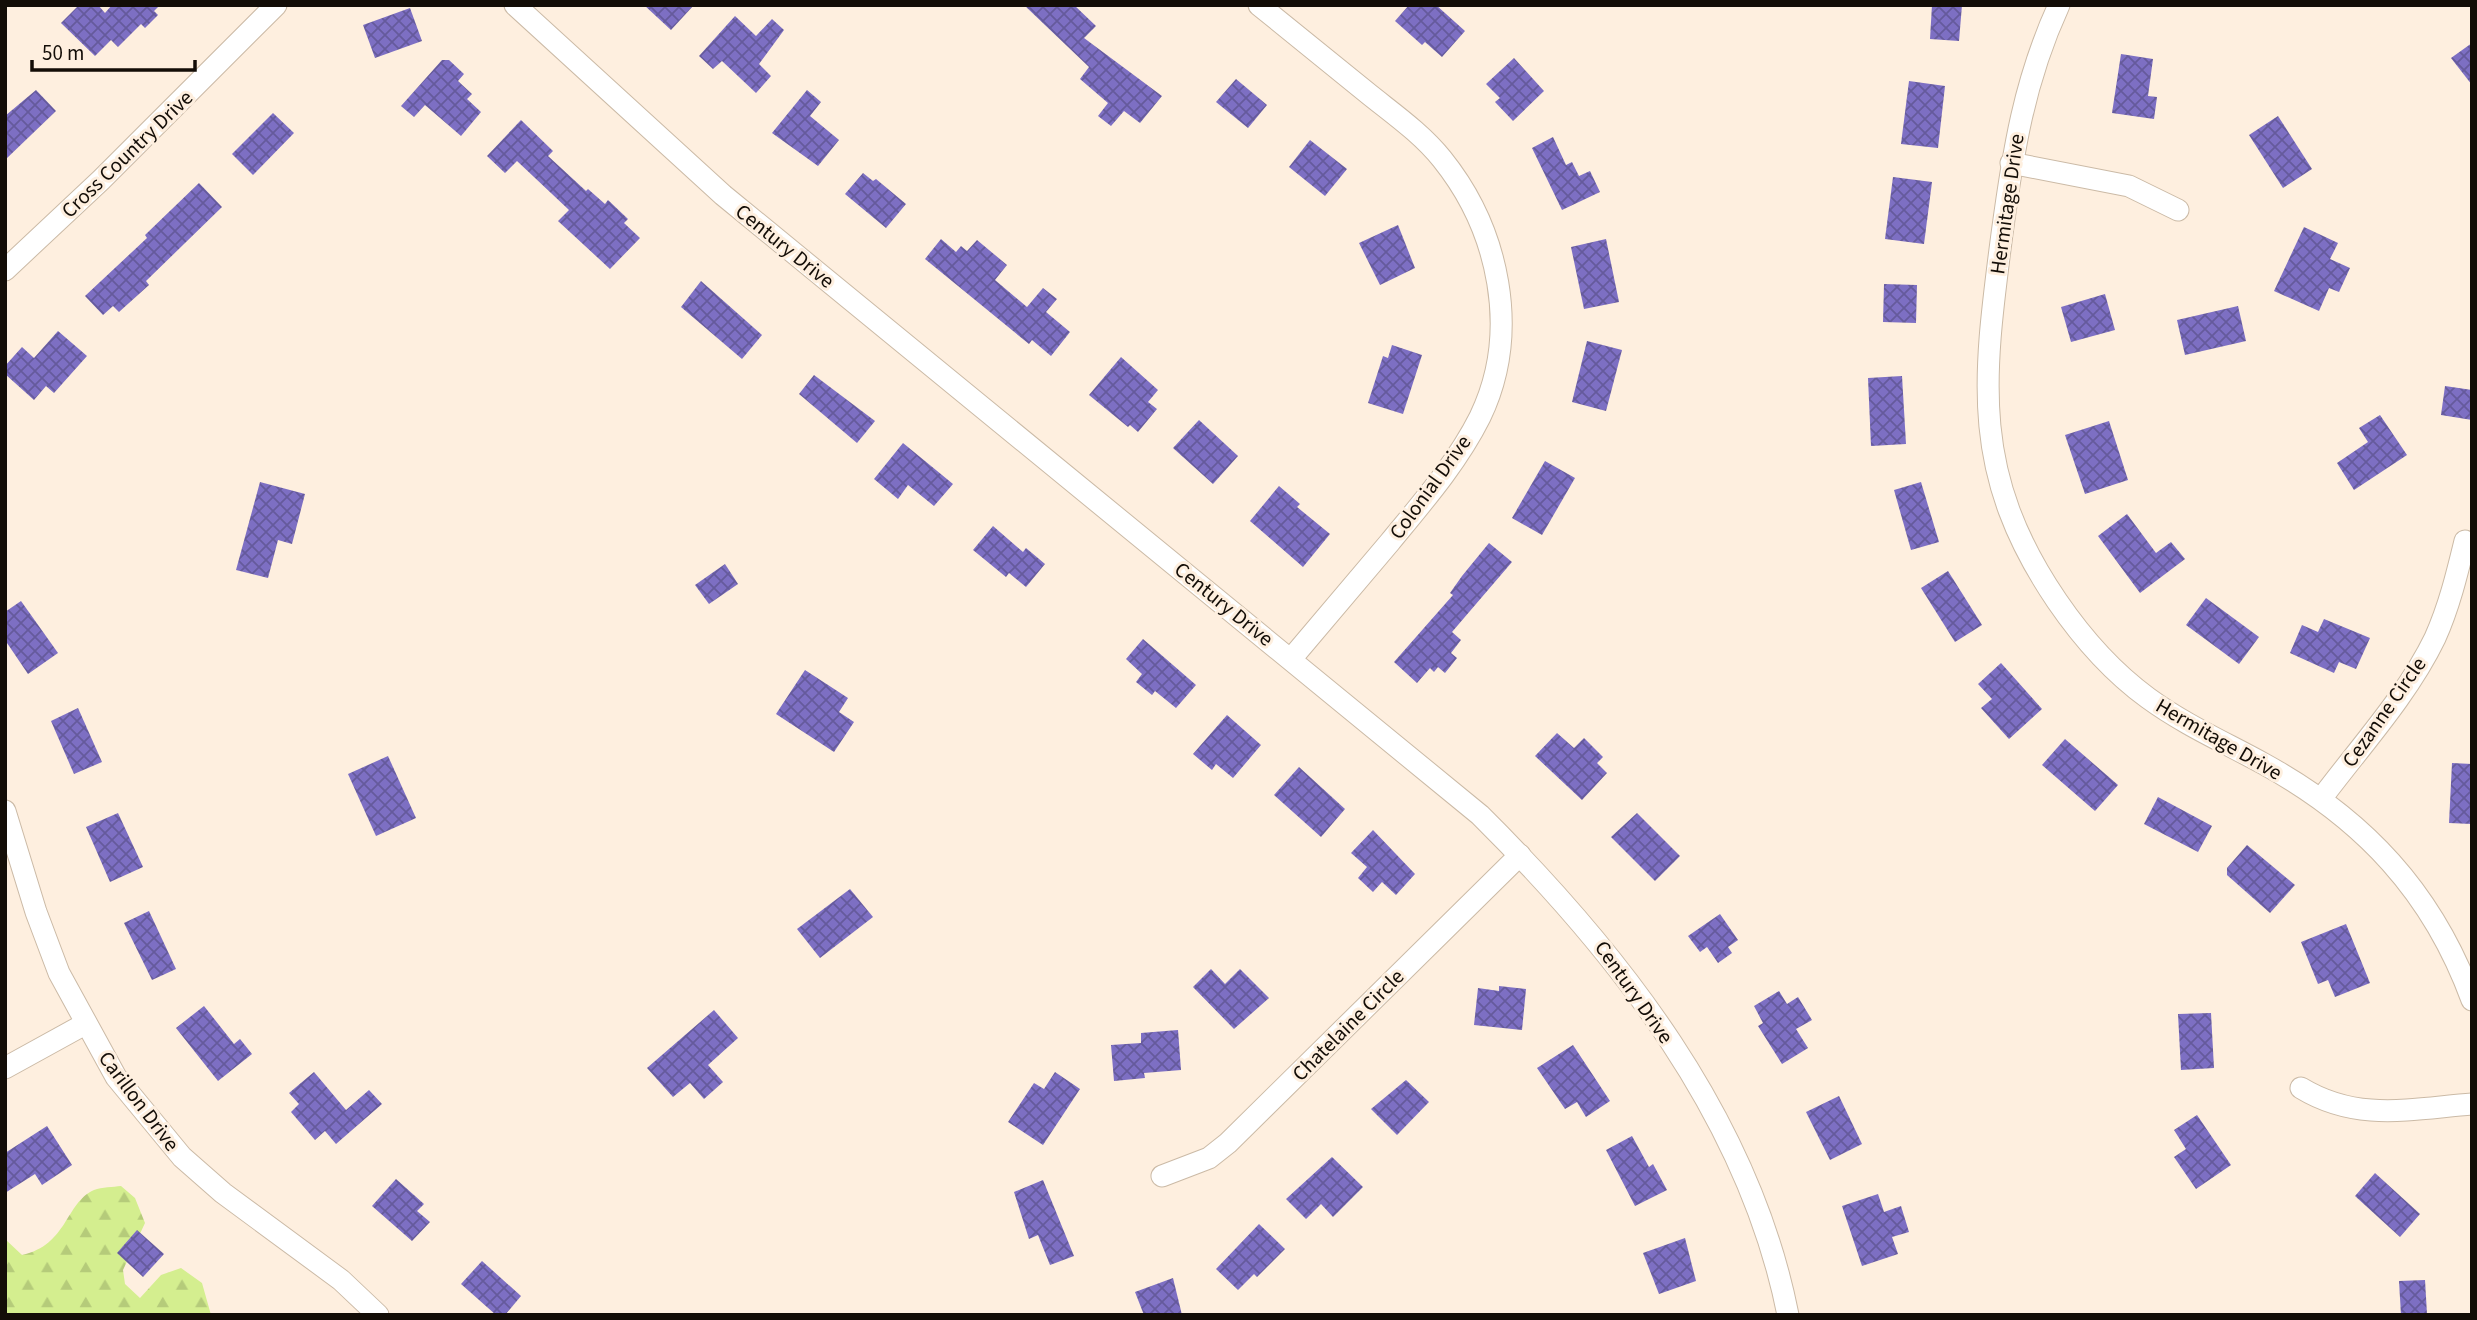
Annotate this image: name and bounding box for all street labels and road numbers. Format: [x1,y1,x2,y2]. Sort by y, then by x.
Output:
street label: Cross Country Drive [54,83,200,225]
street label: Hermitage Drive [1982,132,2032,276]
street label: Century Drive [729,197,841,295]
street label: Colonial Drive [1382,429,1478,545]
street label: Century Drive [1168,555,1280,653]
street label: Cezanne Circle [2335,651,2433,773]
street label: Hermitage Drive [2150,691,2288,787]
street label: Century Drive [1587,934,1681,1050]
street label: Chatelaine Circle [1285,962,1411,1088]
street label: Carillon Drive [91,1045,187,1157]

